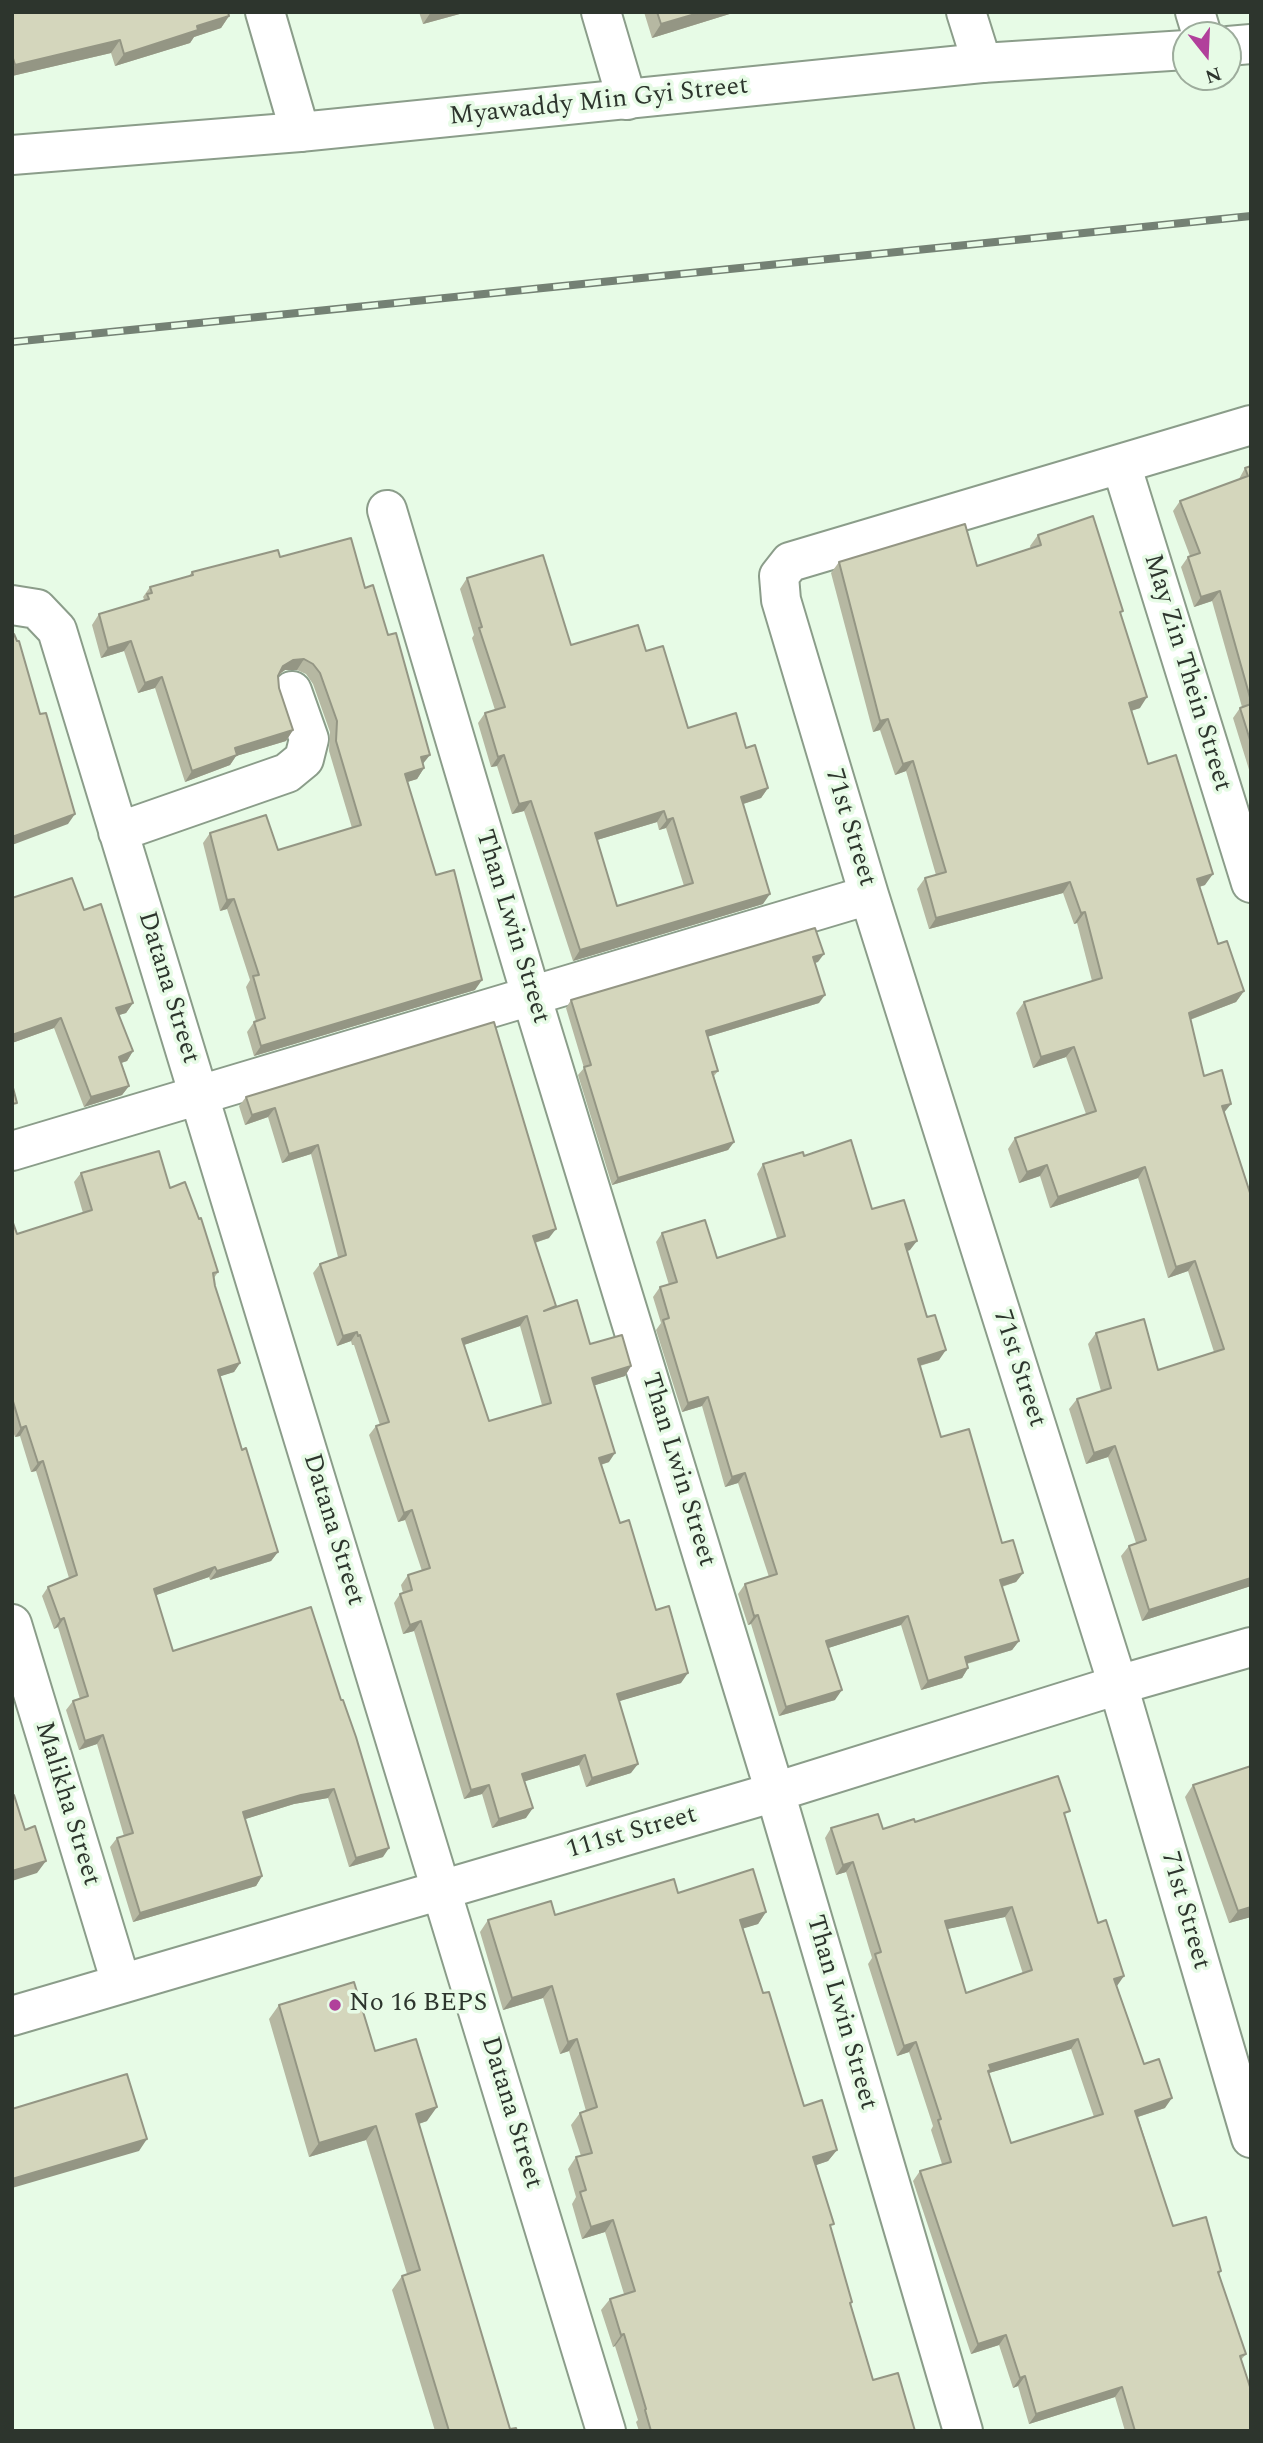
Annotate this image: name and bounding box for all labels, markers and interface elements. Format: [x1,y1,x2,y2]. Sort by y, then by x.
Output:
north arrow [1172,21,1242,91]
text: N [1201,58,1225,91]
street label: Myawaddy Min Gyi Street [448,72,750,134]
street label: May Zin Thein Street [1135,551,1237,795]
street label: 71st Street [816,766,882,890]
street label: Than Lwin Street [467,826,555,1028]
street label: Datana Street [129,908,205,1068]
street label: 71st Street [984,1307,1052,1431]
street label: Than Lwin Street [633,1369,721,1571]
street label: Datana Street [294,1450,370,1610]
street label: Malikha Street [26,1718,106,1890]
street label: 111st Street [563,1801,701,1867]
street label: 71st Street [1152,1849,1216,1973]
street label: Than Lwin Street [797,1912,883,2114]
place label: No 16 BEPS [349,1989,487,2021]
marker: No 16 BEPS [327,1997,343,2013]
street label: Datana Street [472,2033,548,2193]

